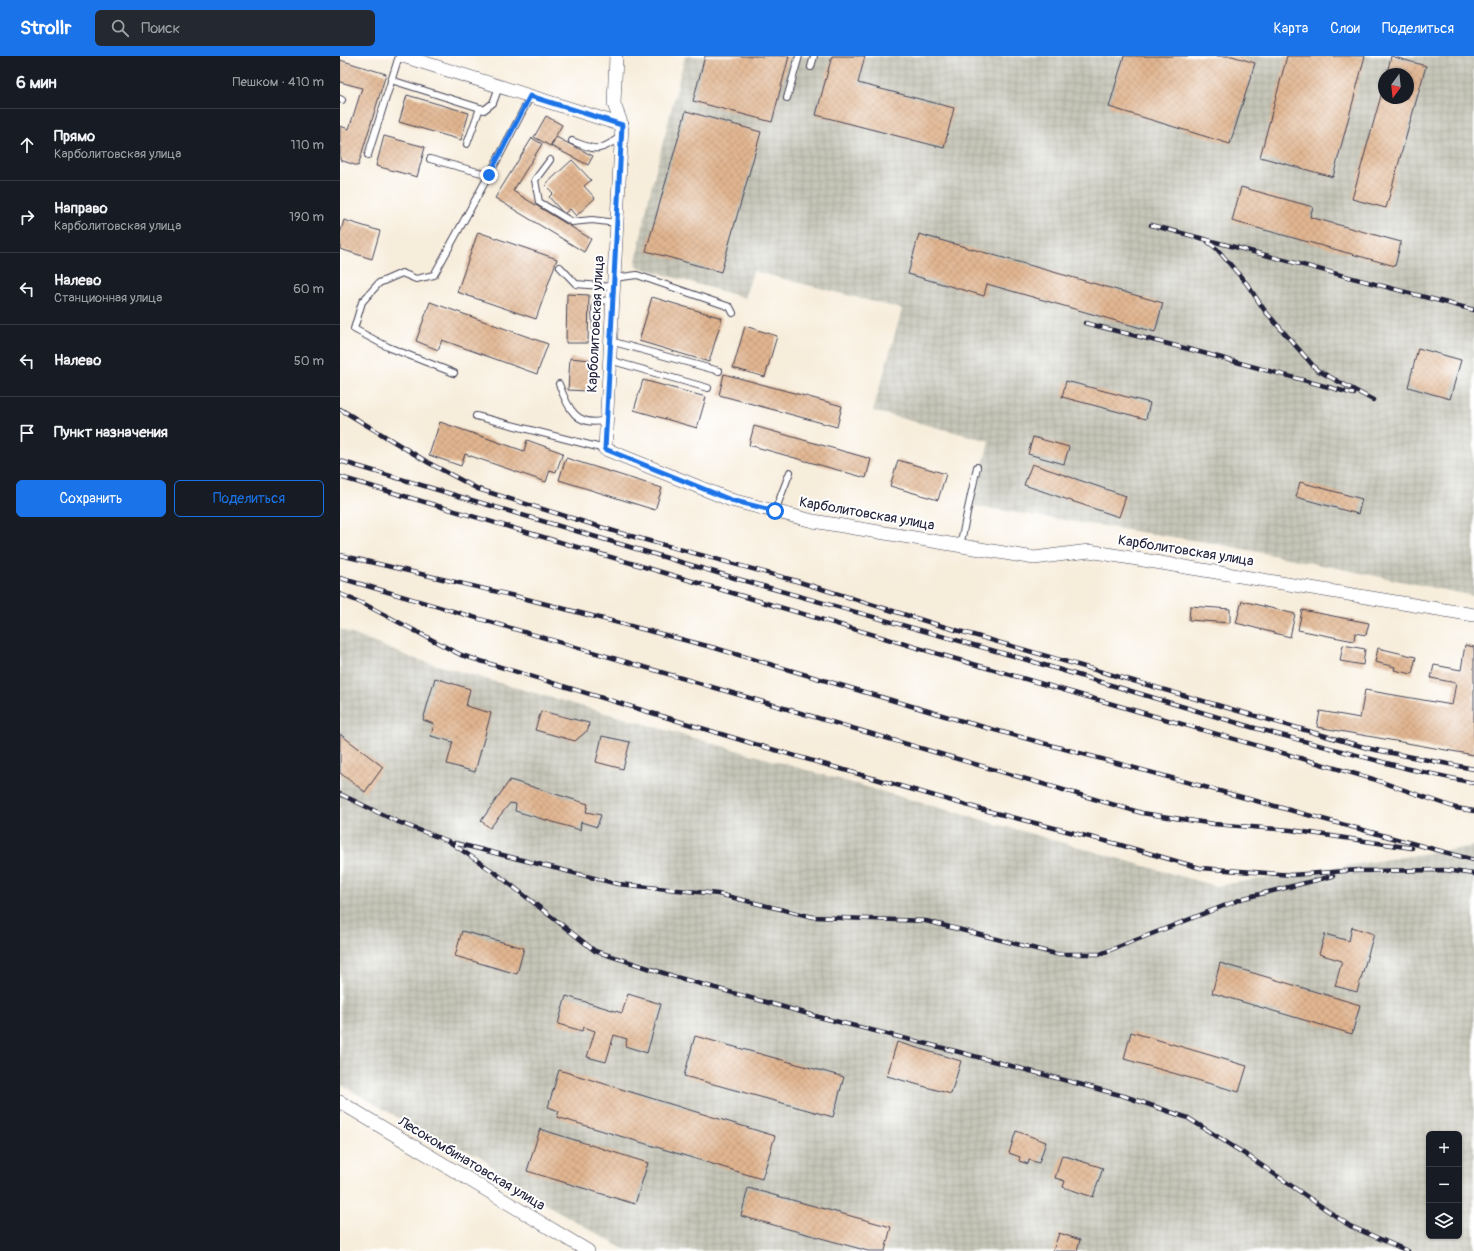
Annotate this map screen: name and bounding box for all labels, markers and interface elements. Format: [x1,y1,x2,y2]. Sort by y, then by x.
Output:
search box [95,10,375,46]
text: Strollr [20,16,71,40]
icon: search [109,17,131,39]
text: Поиск [141,19,180,38]
text: Карта [1274,20,1308,37]
text: Слои [1330,20,1360,37]
text: Поделиться [1382,20,1454,37]
north arrow [1378,68,1414,104]
text: 6 мин [16,72,57,93]
text: Пешком · 410 m [233,74,324,90]
text: Прямо [54,127,95,146]
icon: ahead [16,134,38,156]
text: 110 m [291,137,324,153]
text: Карболитовская улица [54,146,181,162]
route end [480,166,498,184]
text: Направо [54,199,108,218]
icon: right [16,206,38,228]
text: 190 m [289,209,324,225]
text: Карболитовская улица [54,218,181,234]
street label: Карболитовская улица [583,255,608,393]
text: Налево [54,271,101,290]
icon: left [16,278,38,300]
text: 60 m [293,281,324,297]
text: Станционная улица [54,290,162,306]
icon: left [16,350,38,372]
text: Налево [54,351,101,370]
text: 50 m [294,353,324,369]
icon: arrive [16,422,38,444]
text: Пункт назначения [54,423,168,442]
button: Сохранить [16,480,166,517]
button: Поделиться [174,480,324,517]
street label: Карболитовская улица [798,493,936,534]
route start [766,502,784,520]
street label: Карболитовская улица [1117,531,1255,570]
street label: Лесокомбинатовская улица [394,1112,548,1214]
map controls [1426,1131,1462,1239]
button: + [1426,1131,1462,1167]
button: − [1426,1167,1462,1203]
button: layers [1426,1203,1462,1239]

